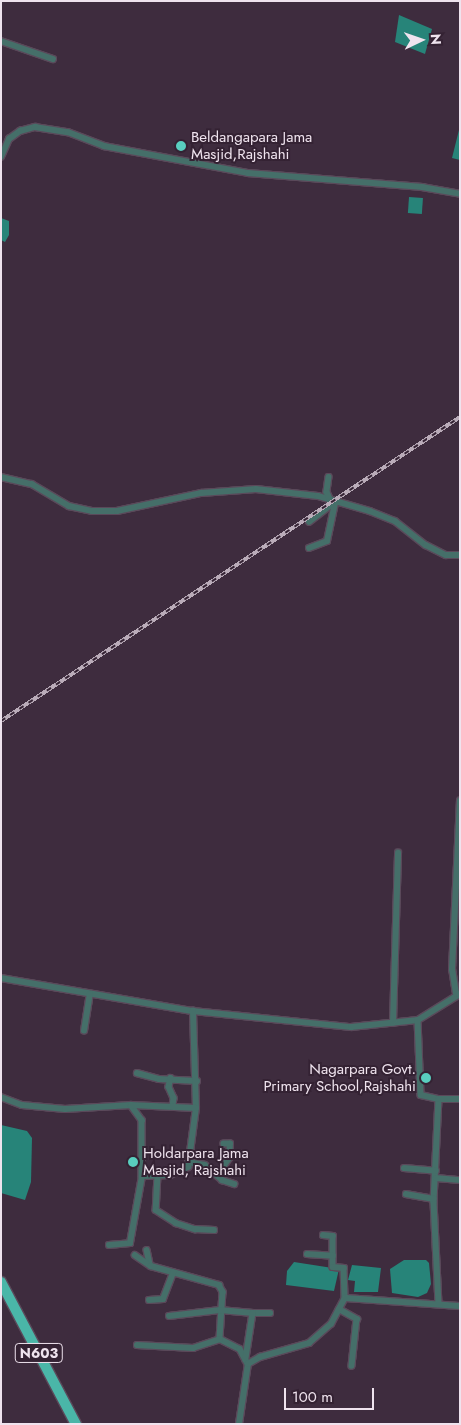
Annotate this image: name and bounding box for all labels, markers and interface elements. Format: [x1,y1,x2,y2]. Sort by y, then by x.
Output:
north arrow [396,15,446,65]
text: N [426,33,446,45]
place label: Beldangapara Jama Masjid,Rajshahi [191,128,312,163]
marker: Beldangapara Jama Masjid,Rajshahi [175,140,187,152]
place label: Nagarpara Govt. Primary School,Rajshahi [263,1060,416,1095]
marker: Nagarpara Govt. Primary School,Rajshahi [420,1072,432,1084]
place label: Holdarpara Jama Masjid, Rajshahi [143,1144,249,1179]
marker: Holdarpara Jama Masjid, Rajshahi [127,1156,139,1168]
road number: N603 [14,1342,64,1365]
scale bar [286,1378,376,1410]
text: 100 m [292,1386,333,1408]

